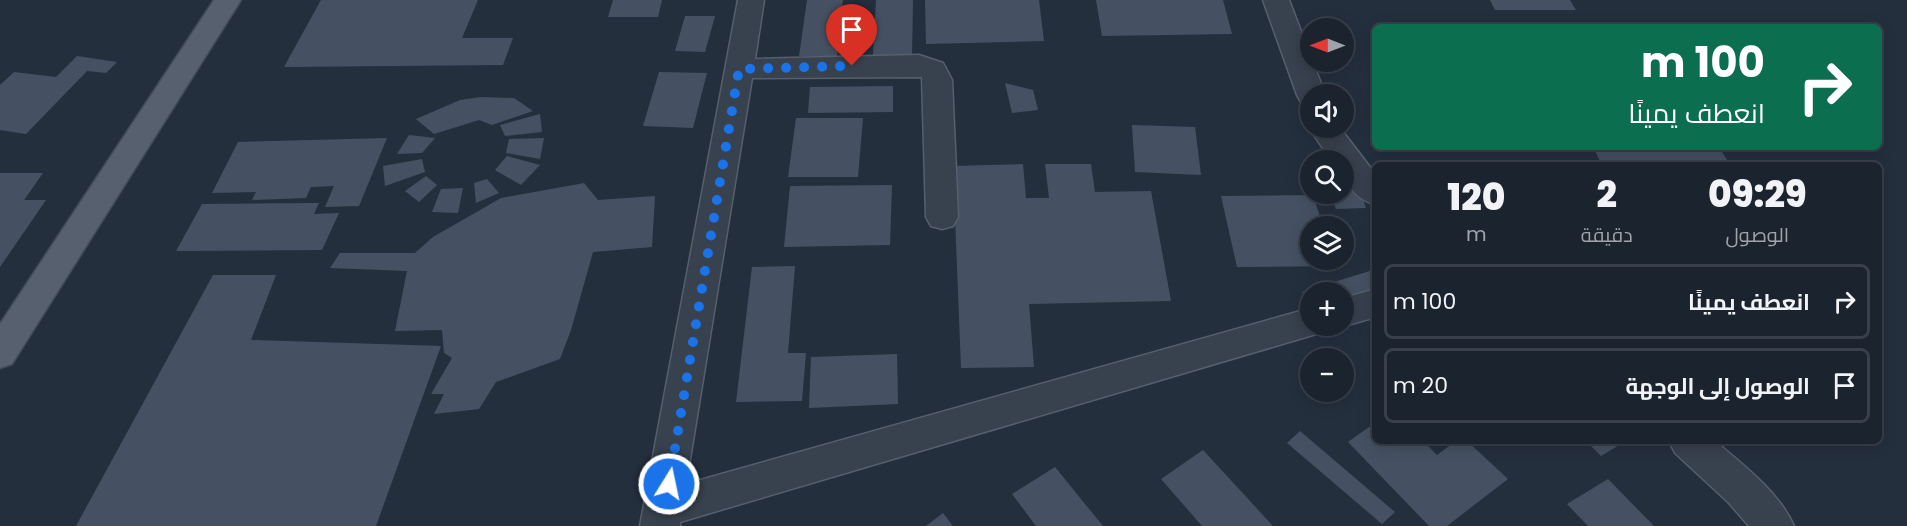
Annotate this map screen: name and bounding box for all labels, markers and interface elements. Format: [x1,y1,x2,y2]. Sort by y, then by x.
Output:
pin [826,4,877,66]
icon: arrive [835,13,868,46]
north arrow [1300,18,1354,72]
map controls [1300,18,1354,402]
text: 100 m [1641,33,1765,92]
icon: right [1786,48,1864,126]
button: sound [1300,84,1354,138]
text: انعطف يمينًا [1628,95,1765,132]
button: search [1300,150,1354,204]
text: 2 [1596,169,1617,220]
text: 09:29 [1708,169,1807,220]
text: 120 [1447,172,1505,223]
button: layers [1300,216,1354,270]
text: m [1466,220,1487,248]
text: دقيقة [1581,221,1633,249]
text: الوصول [1726,221,1789,249]
button: + [1300,282,1354,336]
icon: right [1828,285,1861,318]
text: 100 m [1393,286,1456,317]
text: انعطف يمينًا [1688,287,1810,318]
button: − [1300,348,1354,402]
icon: arrive [1828,369,1861,402]
text: 20 m [1393,370,1448,401]
text: الوصول إلى الوجهة [1625,371,1810,402]
position arrow [637,452,701,516]

